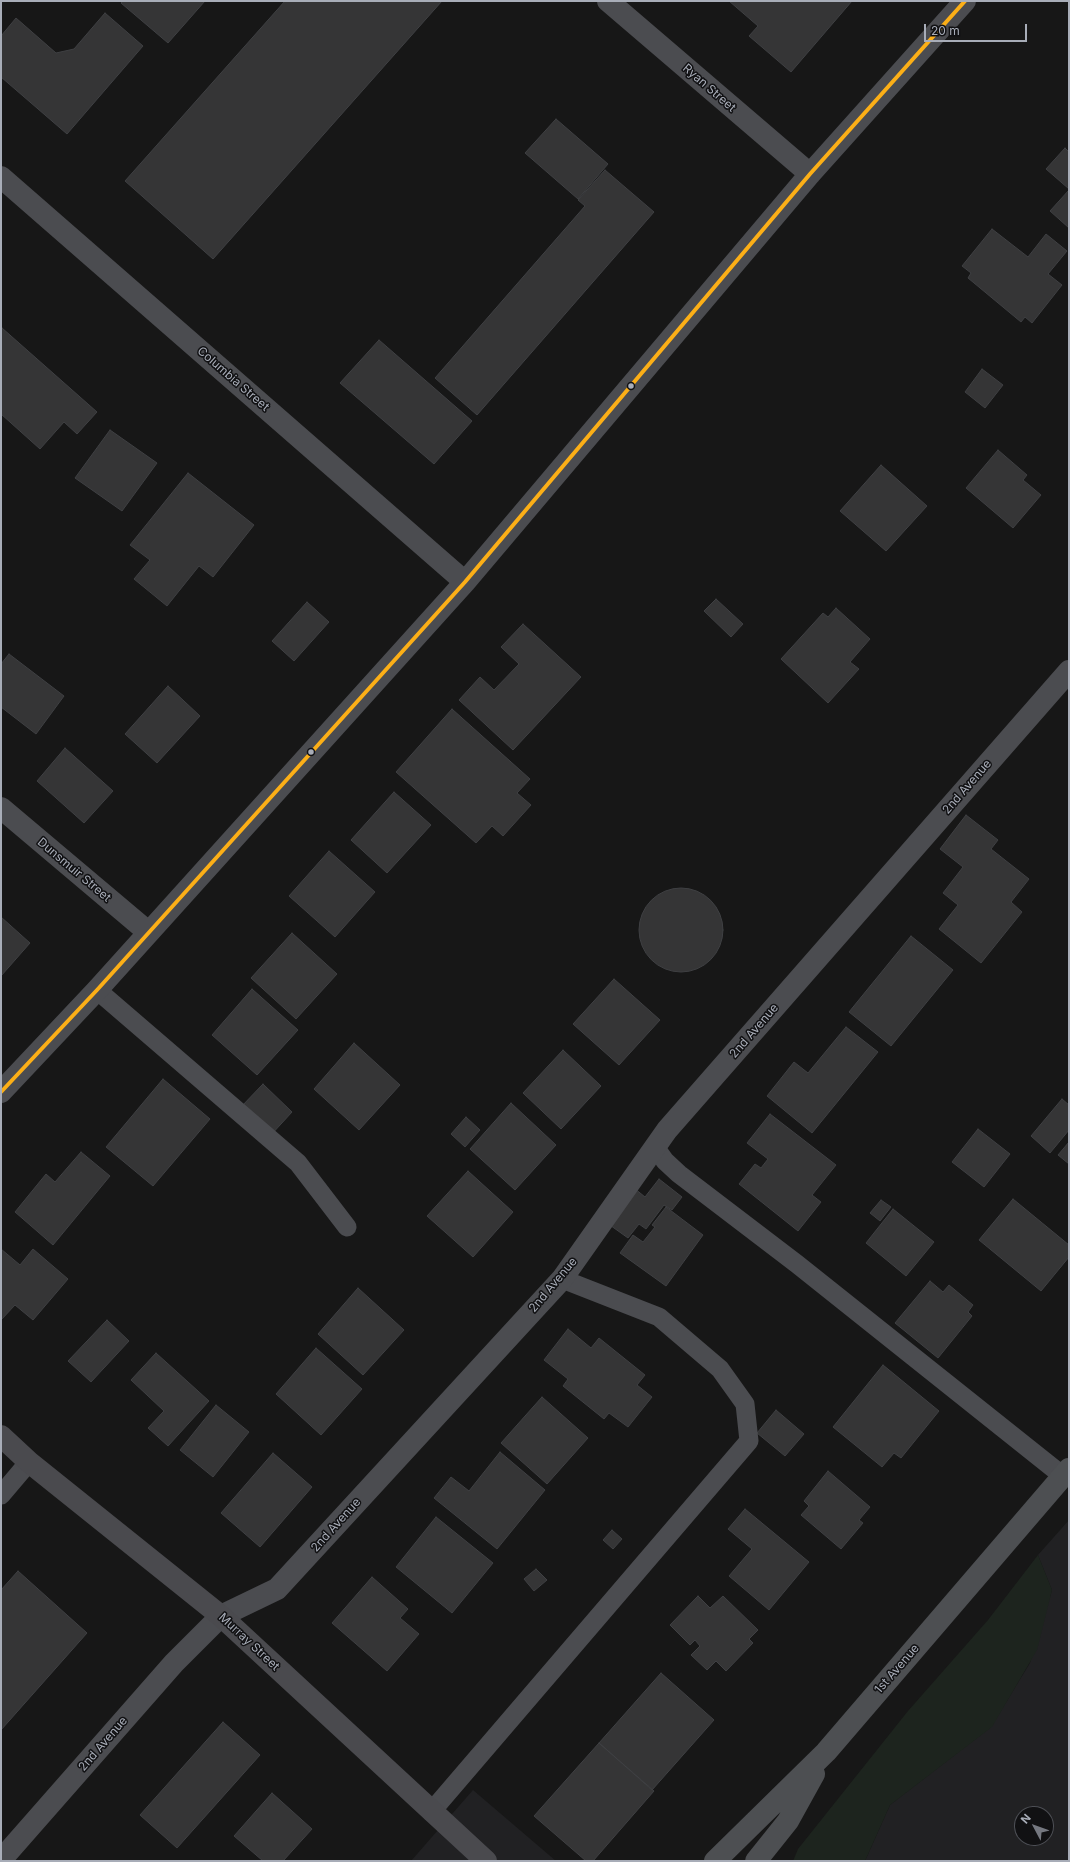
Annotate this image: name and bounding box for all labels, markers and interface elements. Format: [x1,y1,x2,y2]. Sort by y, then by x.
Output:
scale bar [926,16,1029,42]
text: 20 m [931,23,960,38]
street label: Ryan Street [680,61,738,115]
street label: Columbia Street [194,344,272,414]
unlabelled marker [626,381,636,391]
unlabelled marker [306,747,316,757]
street label: 2nd Avenue [939,757,995,817]
street label: Dunsmuir Street [34,835,114,905]
street label: 2nd Avenue [726,1001,782,1061]
street label: 2nd Avenue [526,1255,580,1315]
street label: 2nd Avenue [308,1495,364,1555]
street label: Murray Street [216,1610,282,1674]
street label: 1st Avenue [872,1641,922,1697]
street label: 2nd Avenue [75,1714,131,1774]
north arrow [1014,1806,1054,1846]
text: N [1018,1811,1034,1827]

